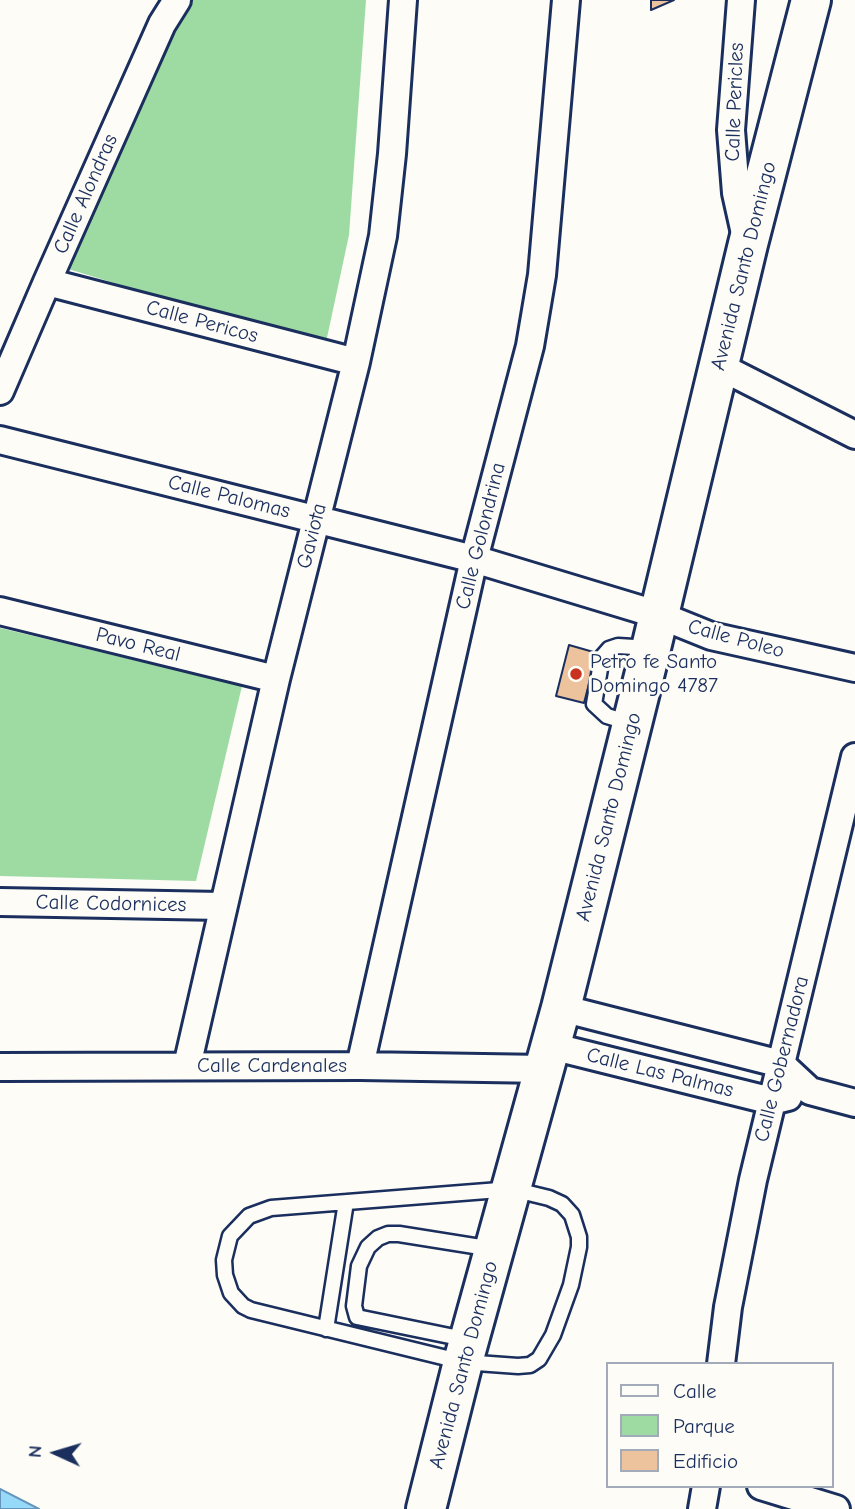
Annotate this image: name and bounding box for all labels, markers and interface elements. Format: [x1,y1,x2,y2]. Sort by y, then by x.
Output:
street label: Calle Pericles [720,42,750,162]
street label: Calle Alondras [48,130,124,258]
street label: Avenida Santo Domingo [706,159,782,373]
street label: Calle Pericos [143,295,261,349]
street label: Calle Golondrina [451,460,511,612]
street label: Calle Palomas [165,470,293,524]
street label: Gaviota [292,501,332,571]
street label: Calle Poleo [685,614,787,664]
street label: Pavo Real [93,622,183,668]
place label: Petro fe Santo Domingo 4787 [590,649,718,699]
marker: Petro fe Santo Domingo 4787 [568,666,584,682]
street label: Avenida Santo Domingo [571,710,647,924]
street label: Calle Codornices [35,890,187,918]
street label: Calle Gobernadora [749,973,815,1145]
street label: Calle Las Palmas [584,1043,736,1103]
street label: Calle Cardenales [197,1053,347,1079]
street label: Avenida Santo Domingo [424,1258,504,1472]
legend [606,1362,834,1488]
text: Calle [673,1379,716,1403]
text: Parque [673,1414,735,1438]
north arrow [21,1418,91,1488]
text: N [24,1445,46,1458]
text: Edificio [673,1449,738,1473]

